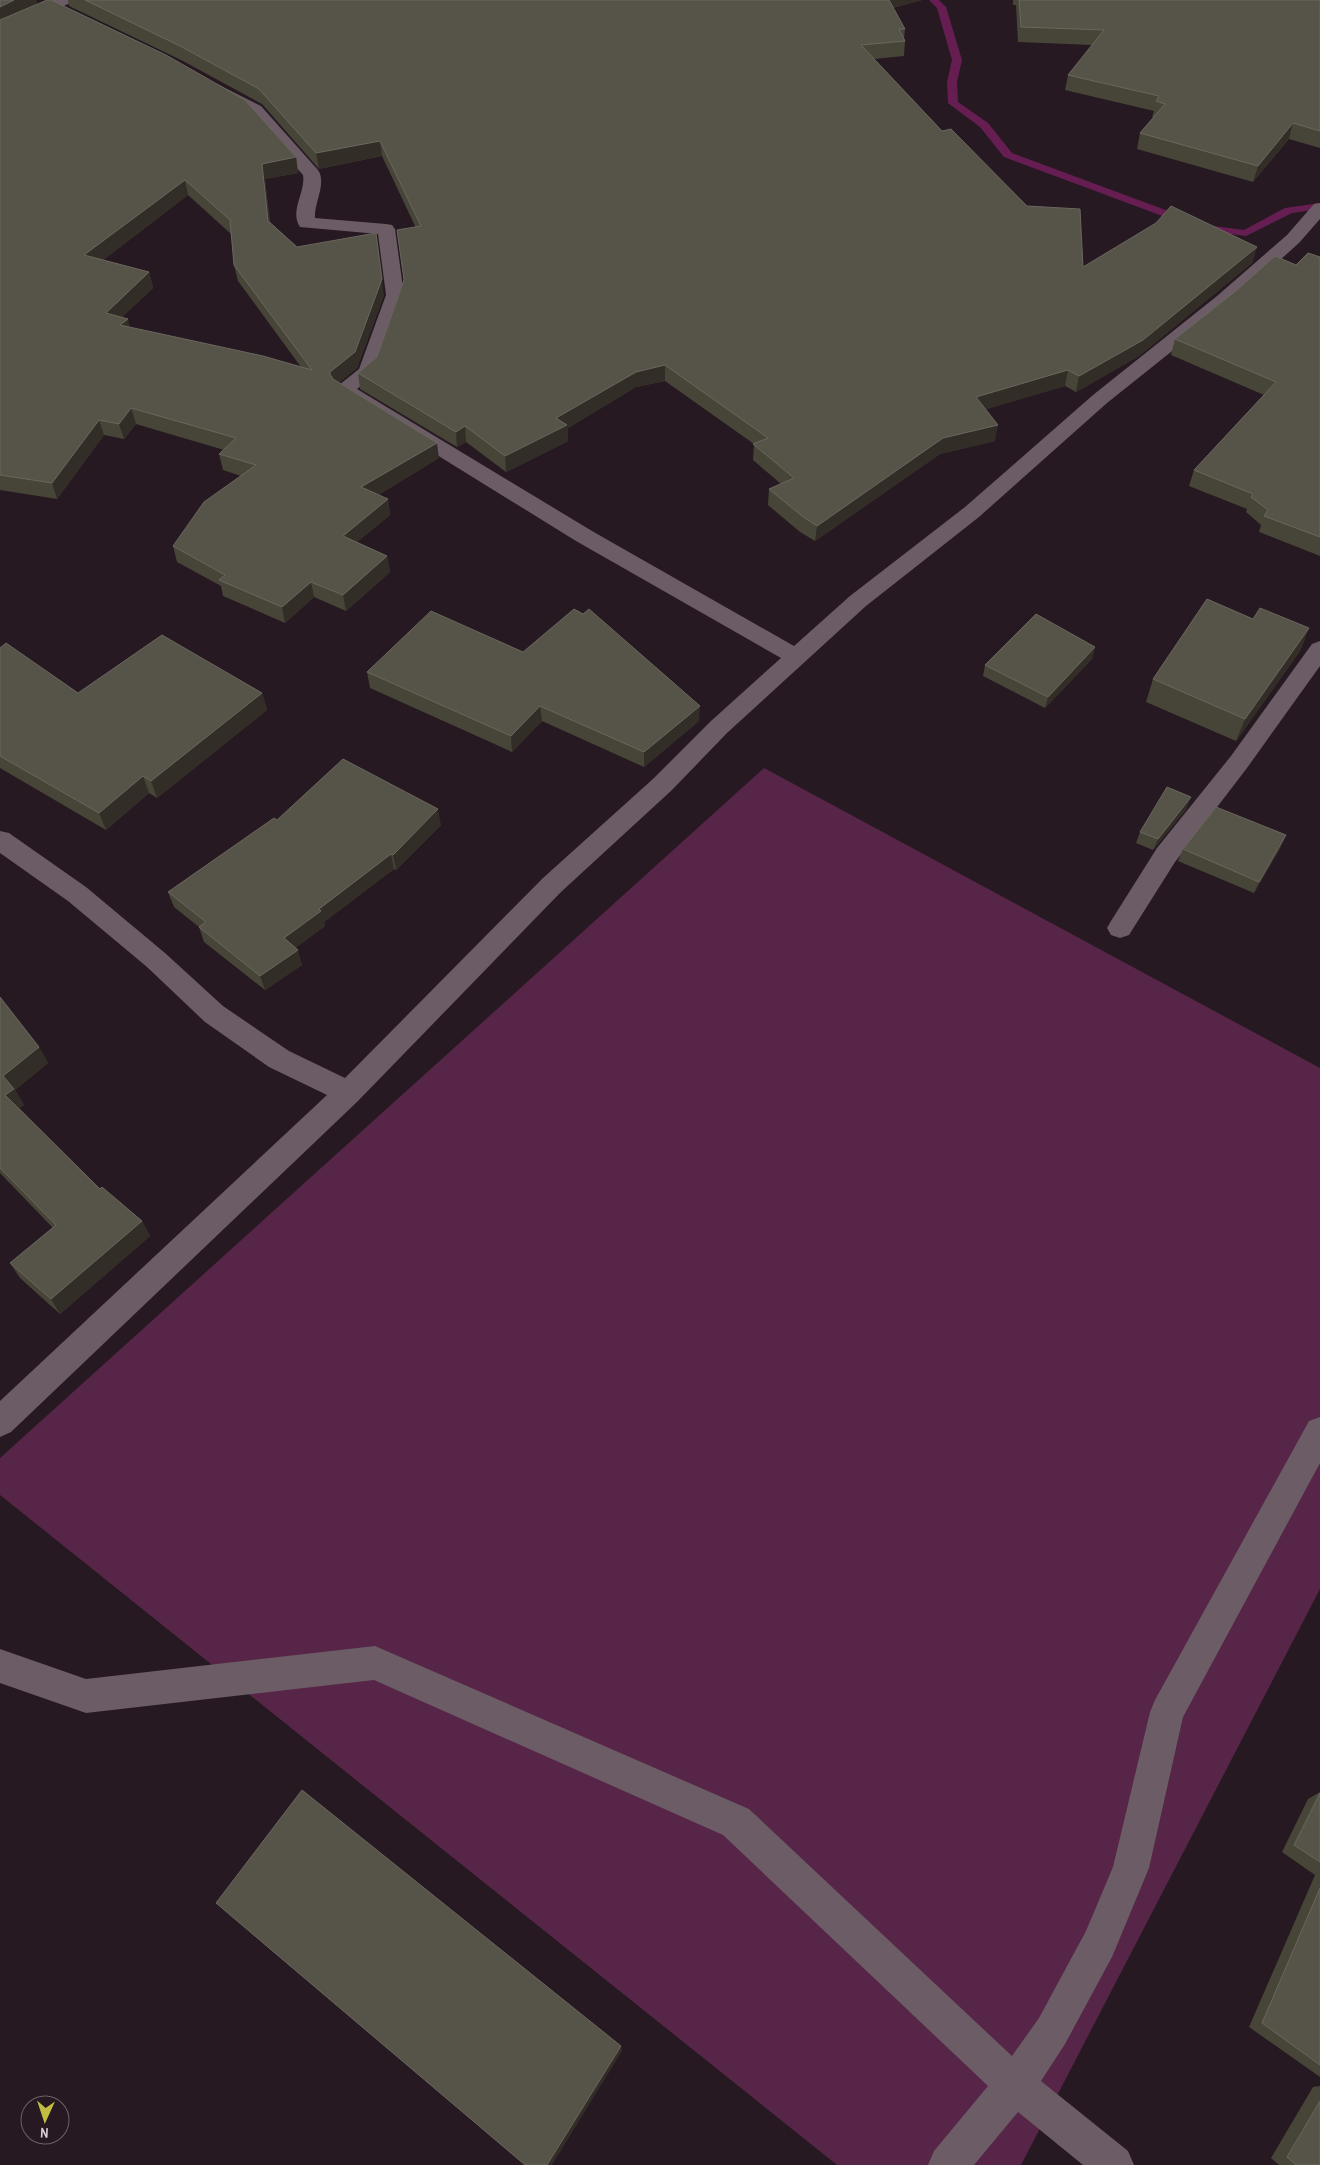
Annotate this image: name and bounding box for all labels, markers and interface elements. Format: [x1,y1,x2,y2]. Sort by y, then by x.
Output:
north arrow [20,2095,70,2145]
text: N [40,2124,49,2142]

